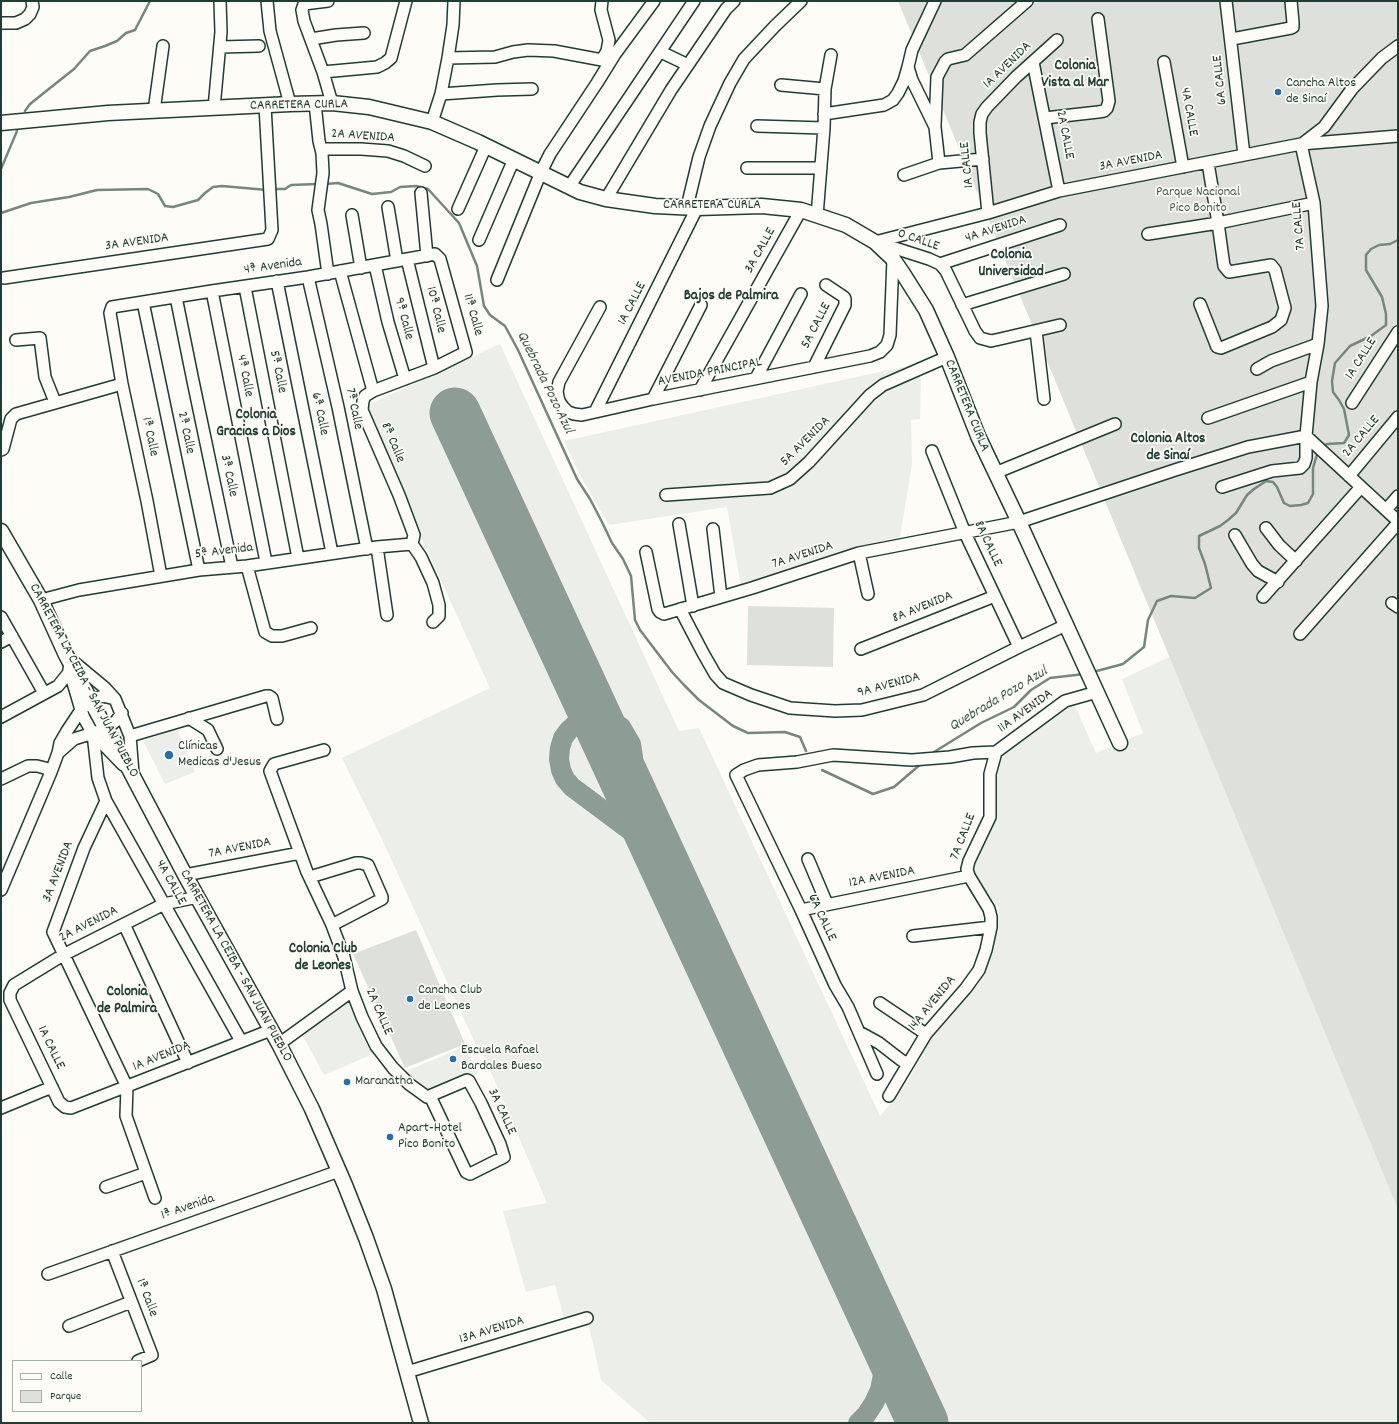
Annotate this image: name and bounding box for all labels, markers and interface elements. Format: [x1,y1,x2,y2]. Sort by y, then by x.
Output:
street label: 1A AVENIDA [980,39,1036,93]
street label: 6A CALLE [1210,54,1232,106]
district label: Colonia Vista al Mar [1041,58,1109,93]
place label: Cancha Altos de Sinaí [1286,76,1356,108]
street label: 4A CALLE [1175,86,1201,138]
marker: Cancha Altos de Sinaí [1273,87,1283,97]
street label: CARRETERA CURLA [250,97,348,115]
street label: 2A CALLE [1051,109,1077,161]
street label: 2A AVENIDA [331,126,395,148]
street label: 1A CALLE [957,141,979,189]
street label: 3A AVENIDA [1098,148,1164,176]
park label: Parque Nacional Pico Bonito [1156,185,1240,218]
street label: CARRETERA CURLA [663,198,761,214]
street label: 7A CALLE [1290,201,1310,251]
street label: 4A AVENIDA [963,212,1029,248]
street label: 3A CALLE [742,225,780,277]
street label: 0 CALLE [895,226,941,256]
street label: 3A AVENIDA [104,230,170,256]
district label: Colonia Universidad [978,247,1044,282]
street label: 4ª Avenida [243,255,303,279]
street label: 1A CALLE [615,280,651,328]
street label: 10ª Calle [421,285,449,335]
district label: Bajos de Palmira [684,288,778,306]
street label: 11ª Calle [458,292,486,338]
street label: 9ª Calle [389,296,417,342]
street label: 5A CALLE [798,300,836,352]
water label: Quebrada Pozo Azul [511,329,577,437]
street label: 1A CALLE [1343,335,1381,383]
street label: 5ª Calle [264,349,290,395]
street label: 4ª Calle [232,354,256,398]
street label: AVENIDA PRINCIPAL [657,355,763,391]
street label: CARRETERA CURLA [940,357,992,455]
street label: 7ª Calle [340,387,366,431]
street label: 6ª Calle [306,391,332,437]
district label: Colonia Gracias a Dios [216,407,296,442]
street label: 2ª Calle [172,410,198,456]
street label: 5A AVENIDA [777,413,835,471]
street label: 2A CALLE [1340,413,1384,461]
street label: 1ª Calle [137,416,161,458]
street label: 8ª Calle [376,420,408,466]
district label: Colonia Altos de Sinaí [1131,431,1205,466]
street label: 3ª Calle [215,453,241,499]
street label: 8A CALLE [969,518,1005,570]
street label: 7A AVENIDA [770,538,836,574]
street label: 5ª Avenida [194,540,254,564]
street label: CARRETERA LA CEIBA - SAN JUAN PUEBLO [25,581,141,781]
street label: 8A AVENIDA [890,588,956,628]
water label: Quebrada Pozo Azul [947,664,1051,736]
street label: 9A AVENIDA [856,670,922,702]
street label: 11A AVENIDA [995,686,1057,738]
place label: Clínicas Medicas d'Jesus [178,739,261,772]
marker: Clínicas Medicas d'Jesus [163,749,175,761]
street label: 7A CALLE [947,811,981,863]
street label: 7A AVENIDA [207,835,273,863]
street label: 3A AVENIDA [40,839,78,905]
street label: 4A CALLE [151,857,189,909]
street label: 12A AVENIDA [848,863,916,893]
street label: CARRETERA LA CEIBA - SAN JUAN PUEBLO [175,867,295,1065]
street label: 6A CALLE [803,892,839,944]
street label: 2A AVENIDA [57,903,121,947]
district label: Colonia Club de Leones [289,941,357,976]
street label: 14A AVENIDA [906,973,960,1035]
place label: Cancha Club de Leones [418,983,482,1016]
district label: Colonia de Palmira [97,984,157,1019]
street label: 2A CALLE [361,986,395,1038]
marker: Cancha Club de Leones [405,994,415,1004]
street label: 1A CALLE [32,1024,68,1072]
street label: 1A AVENIDA [131,1038,193,1076]
place label: Escuela Rafael Bardales Bueso [461,1043,542,1076]
marker: Escuela Rafael Bardales Bueso [448,1054,458,1064]
place label: Maranatha [355,1074,413,1090]
marker: Maranatha [342,1077,352,1087]
street label: 3A CALLE [483,1086,519,1138]
place label: Apart-Hotel Pico Bonito [398,1121,462,1154]
marker: Apart-Hotel Pico Bonito [385,1132,395,1142]
street label: 1ª Avenida [159,1191,217,1225]
street label: 1ª Calle [131,1276,161,1320]
street label: 13A AVENIDA [458,1313,526,1349]
legend [12,1360,142,1412]
text: Calle [50,1368,73,1385]
text: Parque [50,1388,81,1405]

